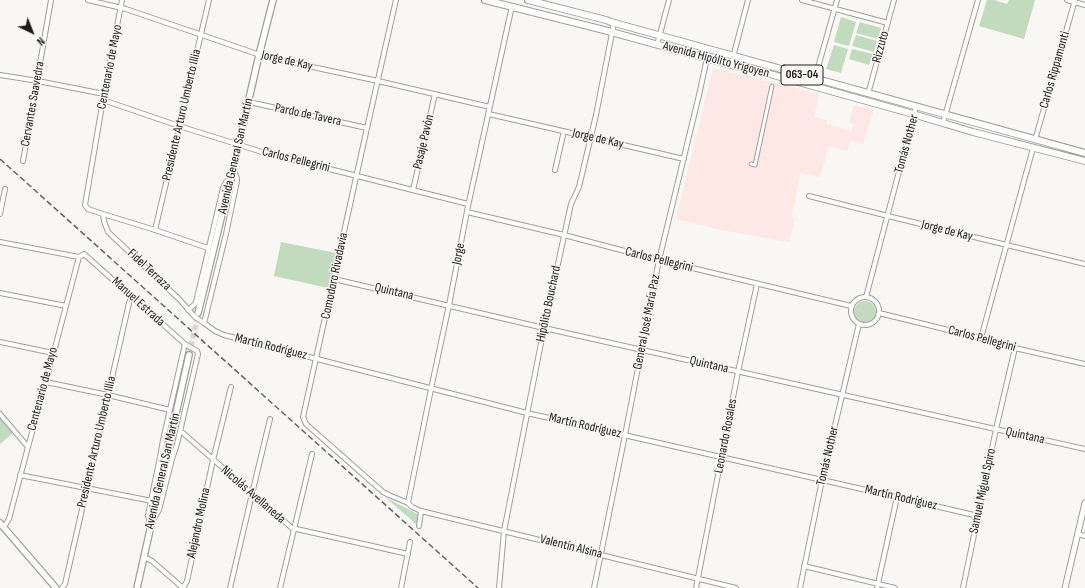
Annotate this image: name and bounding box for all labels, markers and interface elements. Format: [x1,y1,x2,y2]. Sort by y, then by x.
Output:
north arrow [12,12,52,52]
street label: Centenario de Mayo [94,23,126,111]
street label: Rizzuto [869,29,893,65]
street label: Carlos Rippamonti [1037,30,1073,110]
text: N [34,34,47,48]
street label: Avenida Hipólito Yrigoyen [661,38,771,82]
street label: Presidente Arturo Umberto Illia [159,48,205,182]
street label: Jorge de Kay [260,48,314,74]
street label: Cervantes Saavedra [18,60,48,148]
road number: 063-04 [781,65,823,85]
street label: Avenida General San Martín [215,97,257,215]
street label: Pardo de Tavera [273,100,343,130]
street label: Pasaje Pavón [410,113,438,171]
street label: Tomás Nother [892,113,922,175]
street label: Jorge de Kay [571,126,625,152]
street label: Carlos Pellegrini [260,144,332,176]
street label: Jorge de Kay [920,217,974,245]
street label: Comodoro Rivadavia [318,231,352,321]
street label: Jorge [449,242,469,266]
street label: Carlos Pellegrini [623,244,695,276]
street label: Fidel Terraza [124,246,174,294]
street label: Hipólito Bouchard [533,264,565,344]
street label: General José María Paz [630,273,664,371]
street label: Manuel Estrada [108,274,168,330]
street label: Quintana [373,280,415,304]
street label: Carlos Pellegrini [946,322,1018,356]
street label: Martín Rodríguez [233,330,309,364]
street label: Centenario de Mayo [24,345,62,433]
street label: Quintana [688,353,730,377]
street label: Presidente Arturo Umberto Illia [74,375,120,509]
street label: Leonardo Rosales [711,397,741,475]
street label: Martín Rodríguez [547,410,623,442]
street label: Avenida General San Martín [142,412,184,530]
street label: Quintana [1004,424,1046,448]
street label: Tomás Nother [814,425,842,487]
street label: Samuel Miguel Spiro [966,447,1000,535]
street label: Nicolás Avellaneda [218,463,288,527]
street label: Martín Rodríguez [863,482,939,514]
street label: Alejandro Molina [184,486,214,560]
street label: Valentín Alsina [538,532,604,562]

